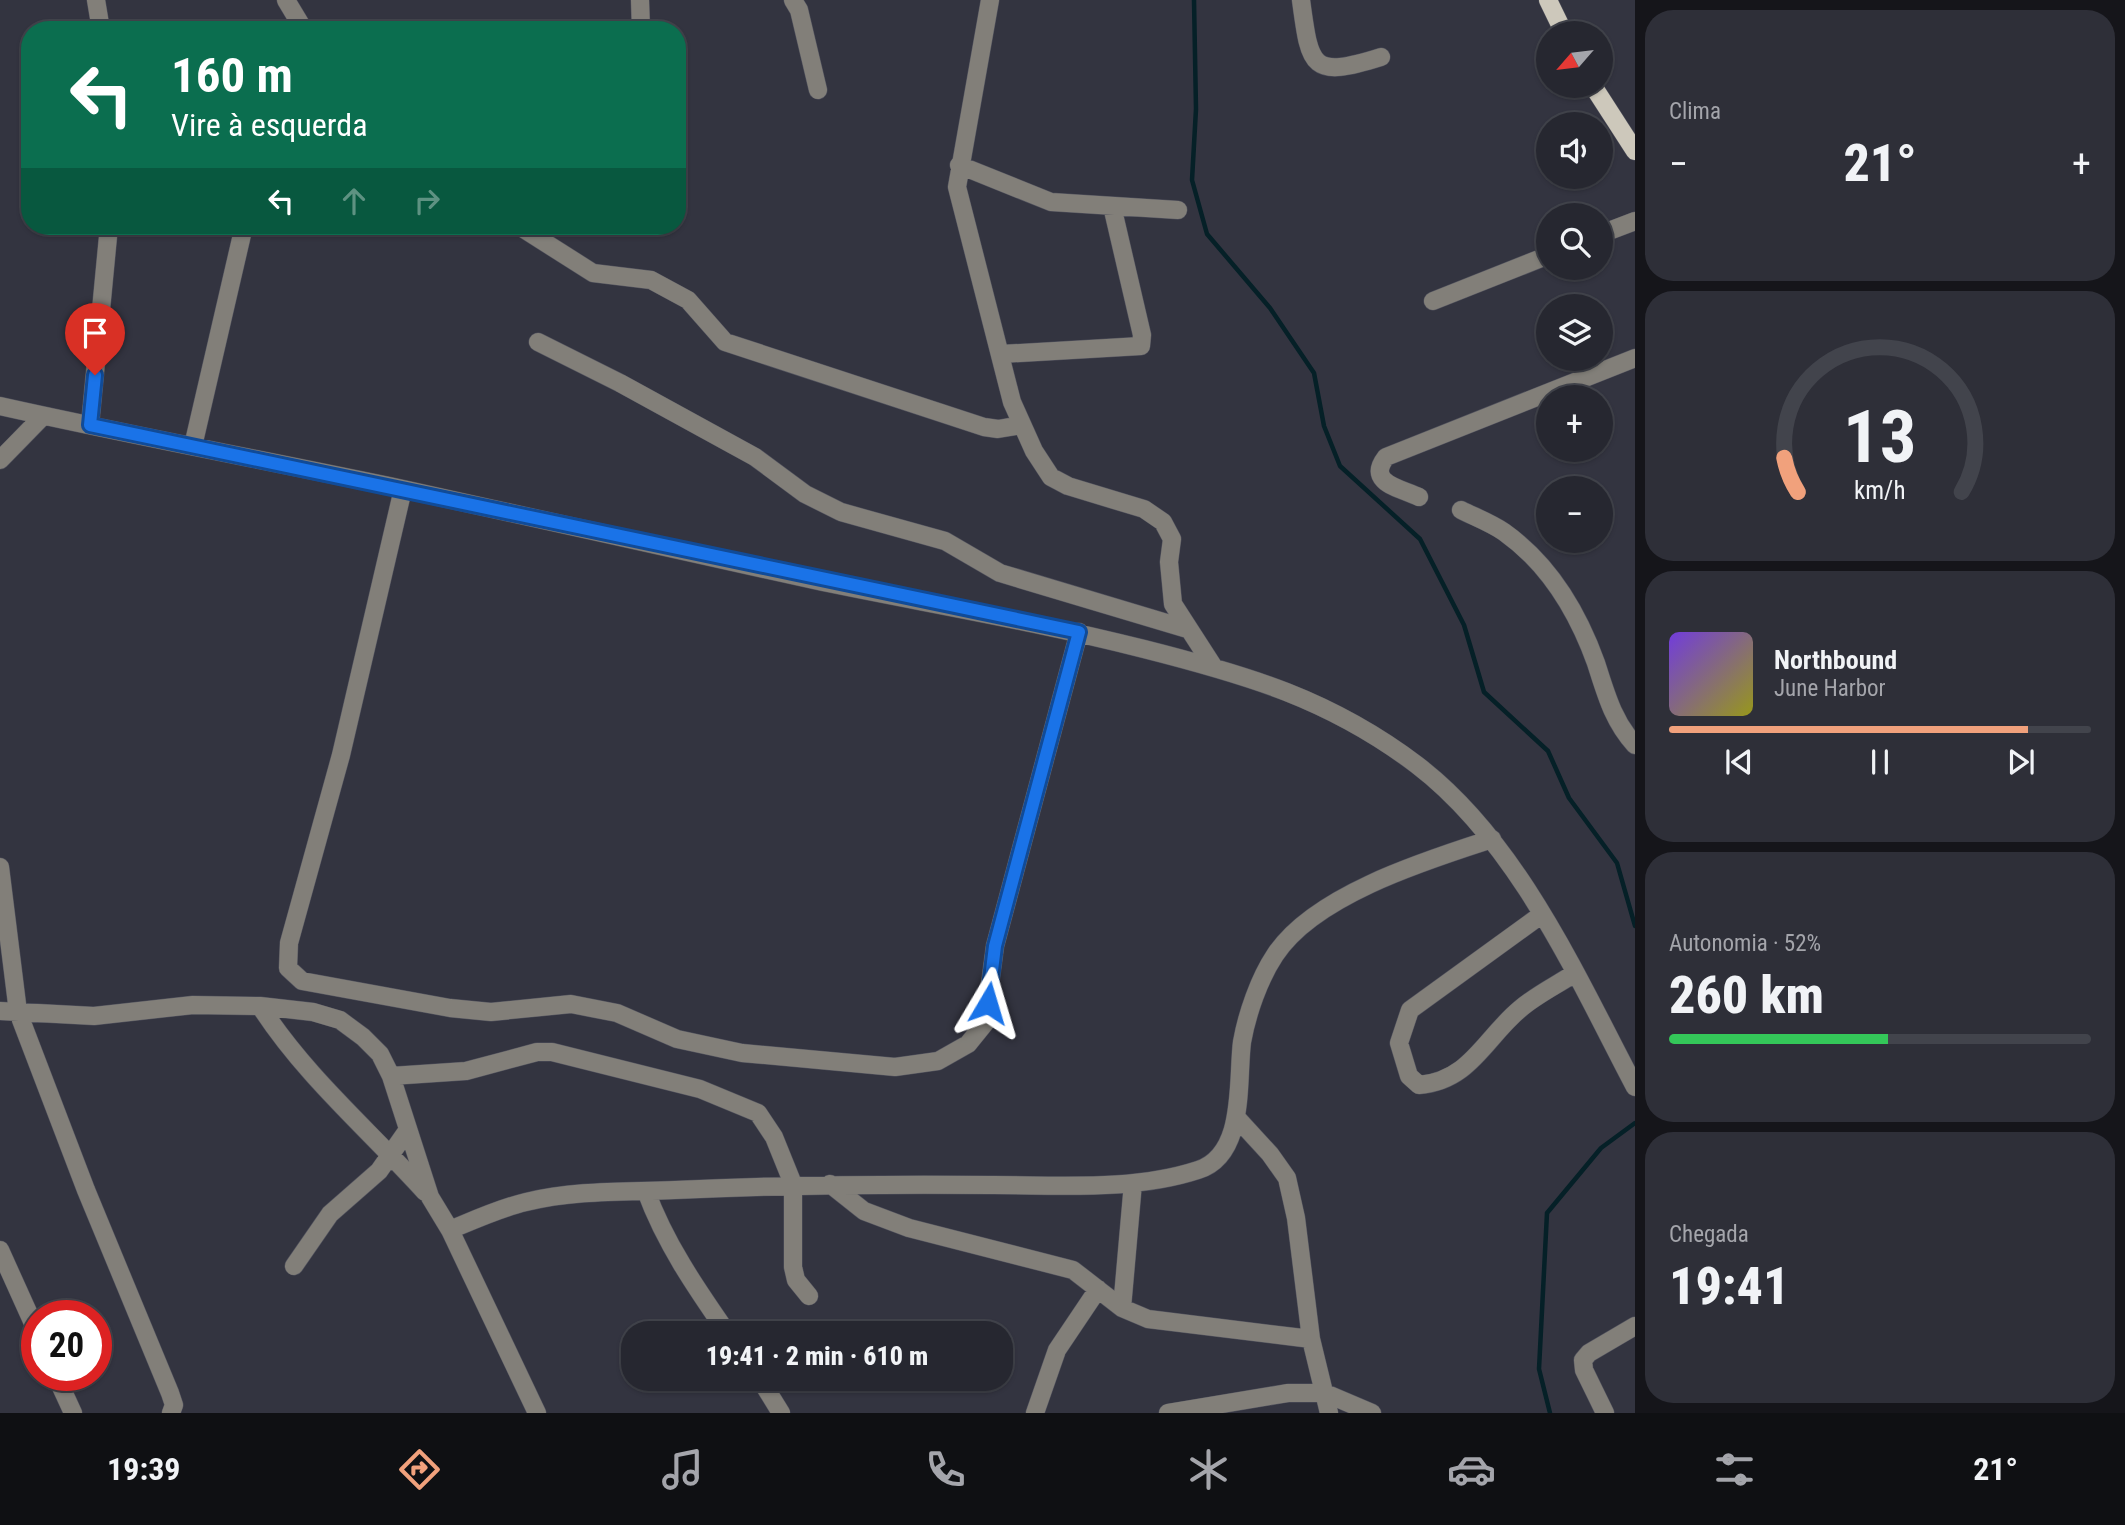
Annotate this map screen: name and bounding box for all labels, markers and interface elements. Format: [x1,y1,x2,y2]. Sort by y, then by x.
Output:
north arrow [1536,21,1614,98]
map controls [1536,21,1613,553]
text: 160 m [171,47,293,104]
icon: left [56,49,147,140]
text: Clima [1669,98,1721,125]
text: Vire à esquerda [171,106,367,144]
button: sound [1536,112,1613,189]
text: 21° [1843,133,1917,194]
text: − [1669,142,1688,186]
text: + [2072,142,2091,186]
icon: left [262,182,300,220]
icon: ahead [335,182,373,220]
icon: right [408,182,446,220]
button: search [1536,203,1613,280]
button: layers [1536,294,1613,371]
pin [65,303,125,375]
icon: arrive [76,314,114,352]
button: + [1536,385,1613,462]
text: 13 [1843,394,1917,480]
button: − [1536,476,1613,553]
text: km/h [1854,476,1906,505]
text: Northbound [1774,645,1897,675]
text: June Harbor [1774,675,1886,702]
icon: previous [1720,743,1758,781]
icon: pause [1861,743,1899,781]
icon: next [2002,743,2040,781]
text: Autonomia · 52% [1669,930,1821,957]
text: 260 km [1669,965,1824,1026]
position arrow [951,966,1025,1040]
text: Chegada [1669,1221,1749,1248]
text: 19:41 [1669,1256,1789,1317]
speed limit sign: 20 [21,1300,112,1391]
text: 19:41 · 2 min · 610 m [706,1341,928,1371]
icon: directions [395,1445,444,1494]
icon: music [658,1445,707,1494]
icon: phone [921,1445,970,1494]
icon: climate [1184,1445,1233,1494]
icon: car [1447,1445,1496,1494]
icon: filters [1710,1445,1759,1494]
text: 19:39 [107,1450,180,1488]
text: 21° [1973,1450,2018,1488]

